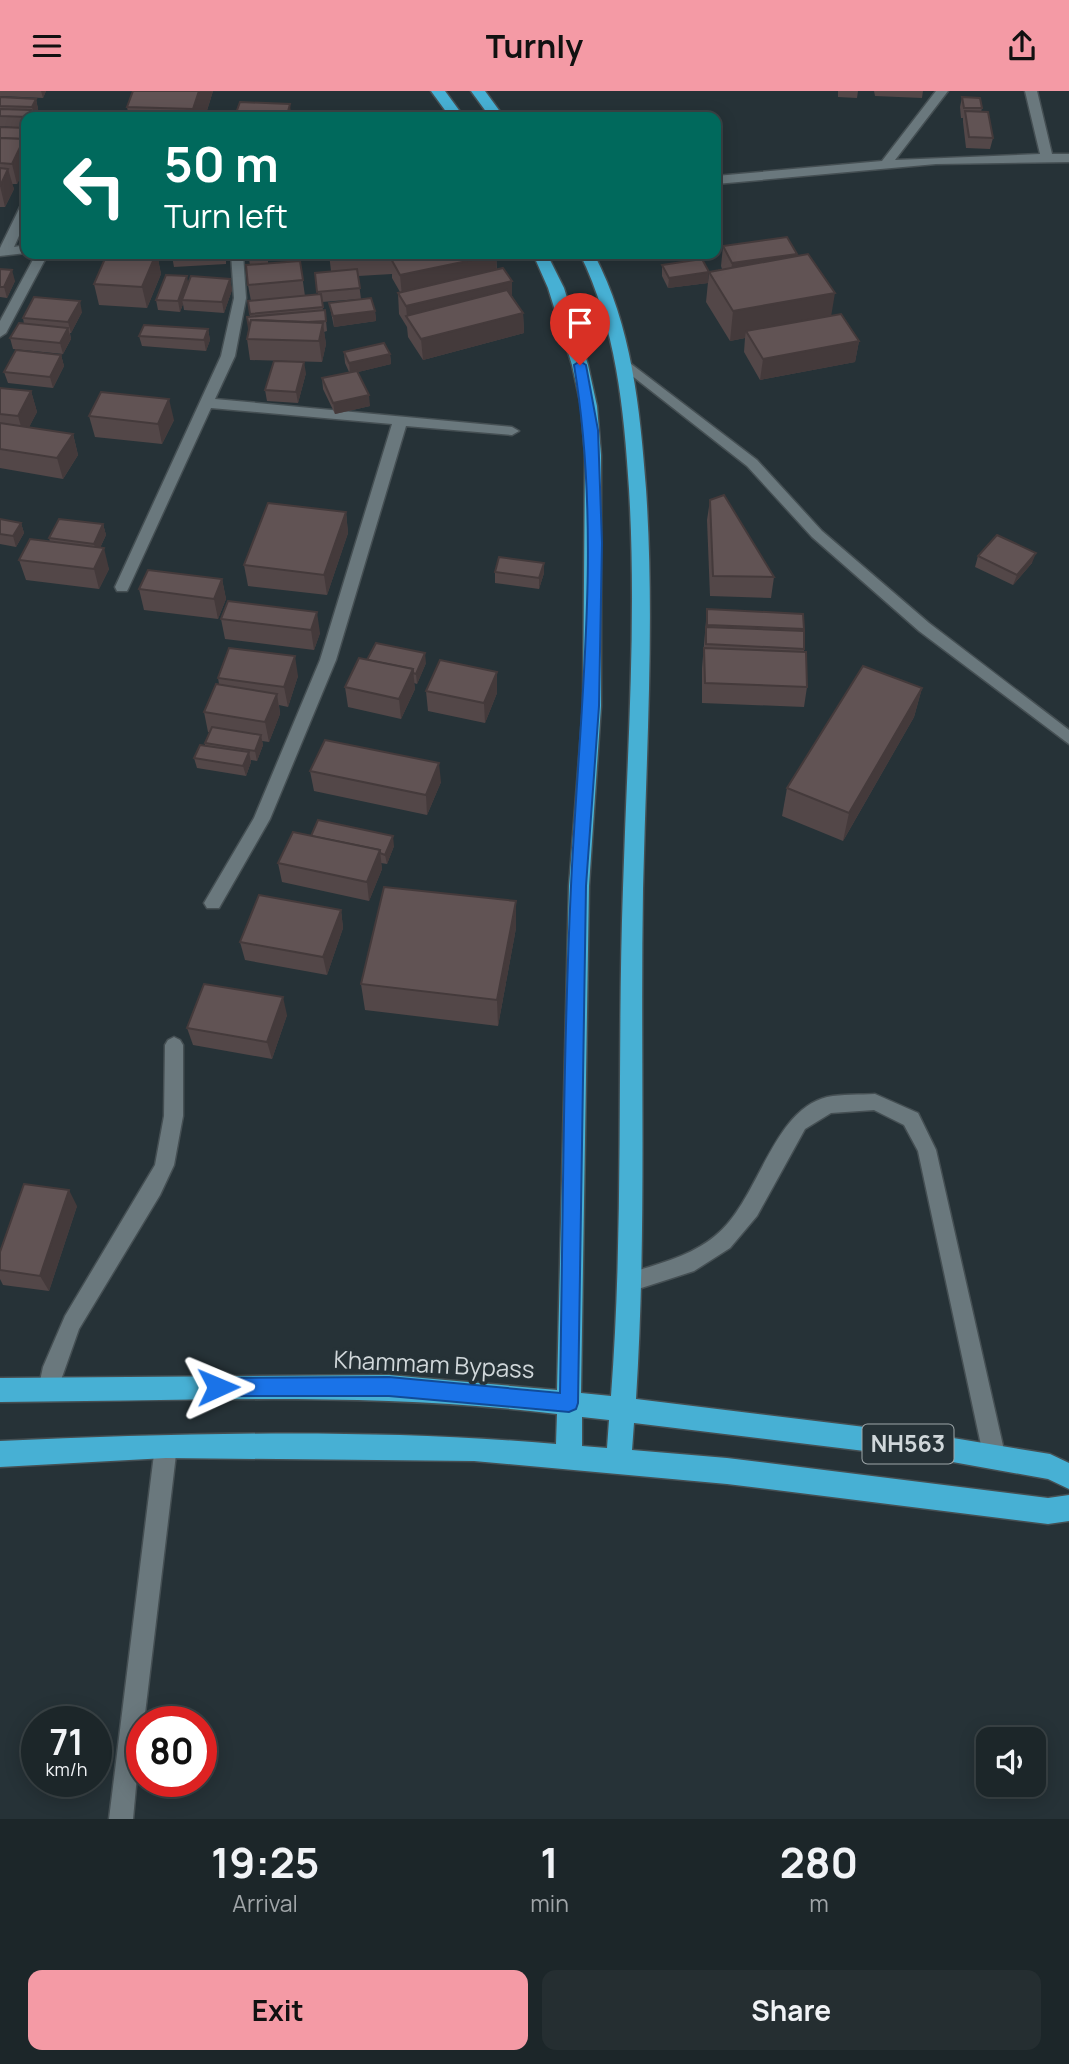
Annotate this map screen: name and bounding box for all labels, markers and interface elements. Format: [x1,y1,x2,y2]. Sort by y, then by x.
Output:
text: Turnly [486,24,583,68]
icon: menu [28,27,66,65]
icon: share [1003,27,1041,65]
text: 50 m [164,130,279,197]
icon: left [49,140,140,231]
text: Turn left [164,194,288,238]
pin [550,293,610,365]
icon: arrive [561,304,599,342]
street label: Khammam Bypass [333,1342,535,1385]
position arrow [181,1350,255,1424]
road number: NH563 [862,1425,954,1463]
speed limit sign: 80 [126,1706,217,1797]
text: 71 [49,1718,84,1766]
map controls [976,1727,1046,1797]
button: sound [976,1727,1046,1797]
text: km/h [46,1757,87,1781]
text: 19:25 [211,1833,319,1891]
text: 1 [540,1833,559,1891]
text: 280 [780,1833,858,1891]
text: Arrival [232,1887,298,1919]
text: min [530,1887,569,1919]
text: m [809,1887,829,1919]
button: Exit [28,1970,528,2050]
button: Share [542,1970,1041,2050]

